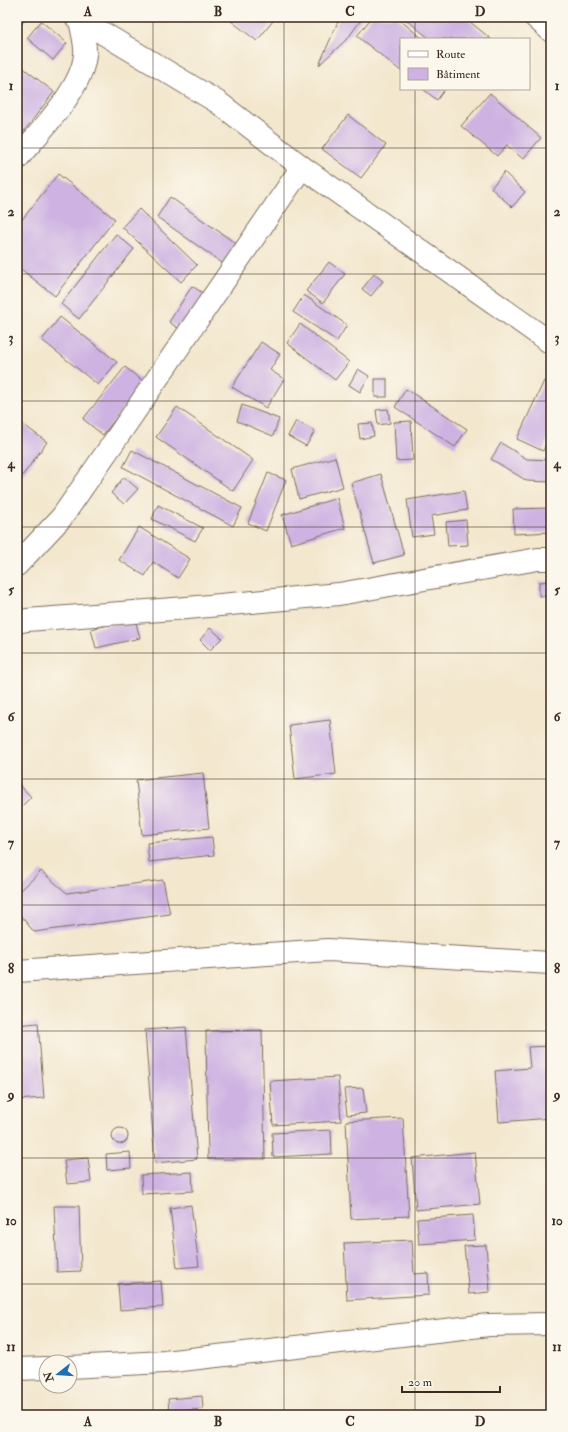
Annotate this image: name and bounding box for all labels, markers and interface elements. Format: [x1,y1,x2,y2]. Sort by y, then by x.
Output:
text: A [83,4,93,20]
text: B [214,4,222,20]
text: C [345,4,355,20]
text: D [475,4,486,20]
legend [400,38,530,90]
text: Route [436,47,465,62]
text: Bâtiment [436,67,480,82]
text: 1 [9,78,14,94]
text: 1 [555,78,560,94]
text: 2 [8,204,15,220]
text: 2 [554,204,561,220]
text: 3 [9,330,14,346]
text: 3 [555,330,560,346]
text: 4 [6,456,15,472]
text: 4 [552,456,561,472]
text: 5 [8,582,14,598]
text: 5 [554,582,560,598]
text: 6 [8,709,16,725]
text: 6 [554,709,562,725]
text: 7 [8,835,15,851]
text: 7 [554,835,561,851]
text: 8 [8,961,14,977]
text: 8 [554,961,560,977]
text: 9 [6,1087,15,1103]
text: 9 [552,1087,561,1103]
text: 10 [5,1213,17,1229]
text: 10 [551,1213,563,1229]
text: 11 [6,1339,16,1355]
text: 11 [552,1339,562,1355]
north arrow [38,1354,78,1394]
scale bar [402,1368,500,1394]
text: N [41,1369,57,1384]
text: 20 m [408,1375,433,1390]
text: A [83,1414,93,1430]
text: B [214,1414,222,1430]
text: C [345,1414,355,1430]
text: D [475,1414,486,1430]

